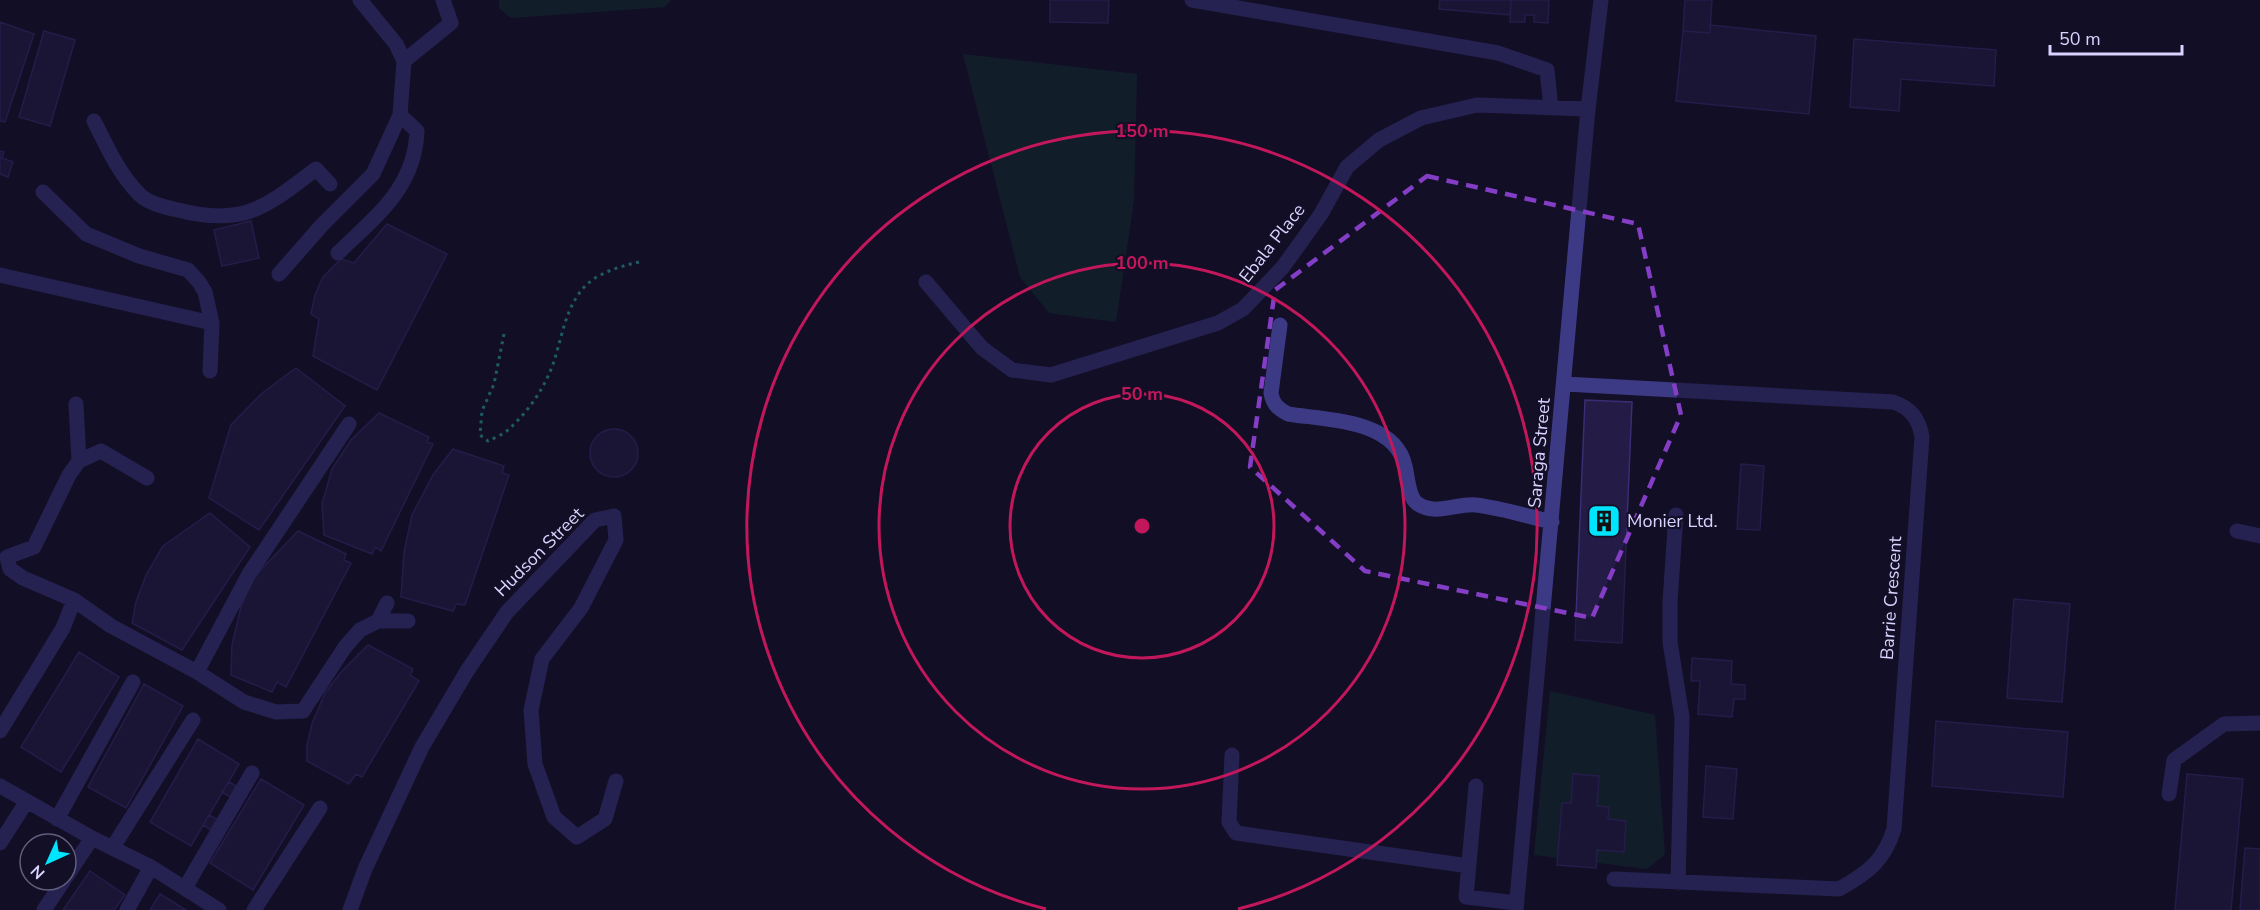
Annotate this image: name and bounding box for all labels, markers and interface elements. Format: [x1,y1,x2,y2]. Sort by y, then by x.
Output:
scale bar [2050,18,2182,56]
text: 50 m [2059,27,2101,51]
text: 150 m [1115,119,1169,143]
street label: Ebala Place [1234,199,1310,287]
text: 100 m [1115,251,1169,275]
text: 50 m [1121,382,1163,406]
street label: Saraga Street [1522,396,1556,509]
street label: Hudson Street [489,502,589,602]
building icon: Monier Ltd. [1586,503,1622,539]
place label: Monier Ltd. [1627,509,1718,533]
centre of rings [1132,516,1152,536]
street label: Barrie Crescent [1875,535,1907,661]
north arrow [18,832,78,892]
text: N [26,860,50,884]

